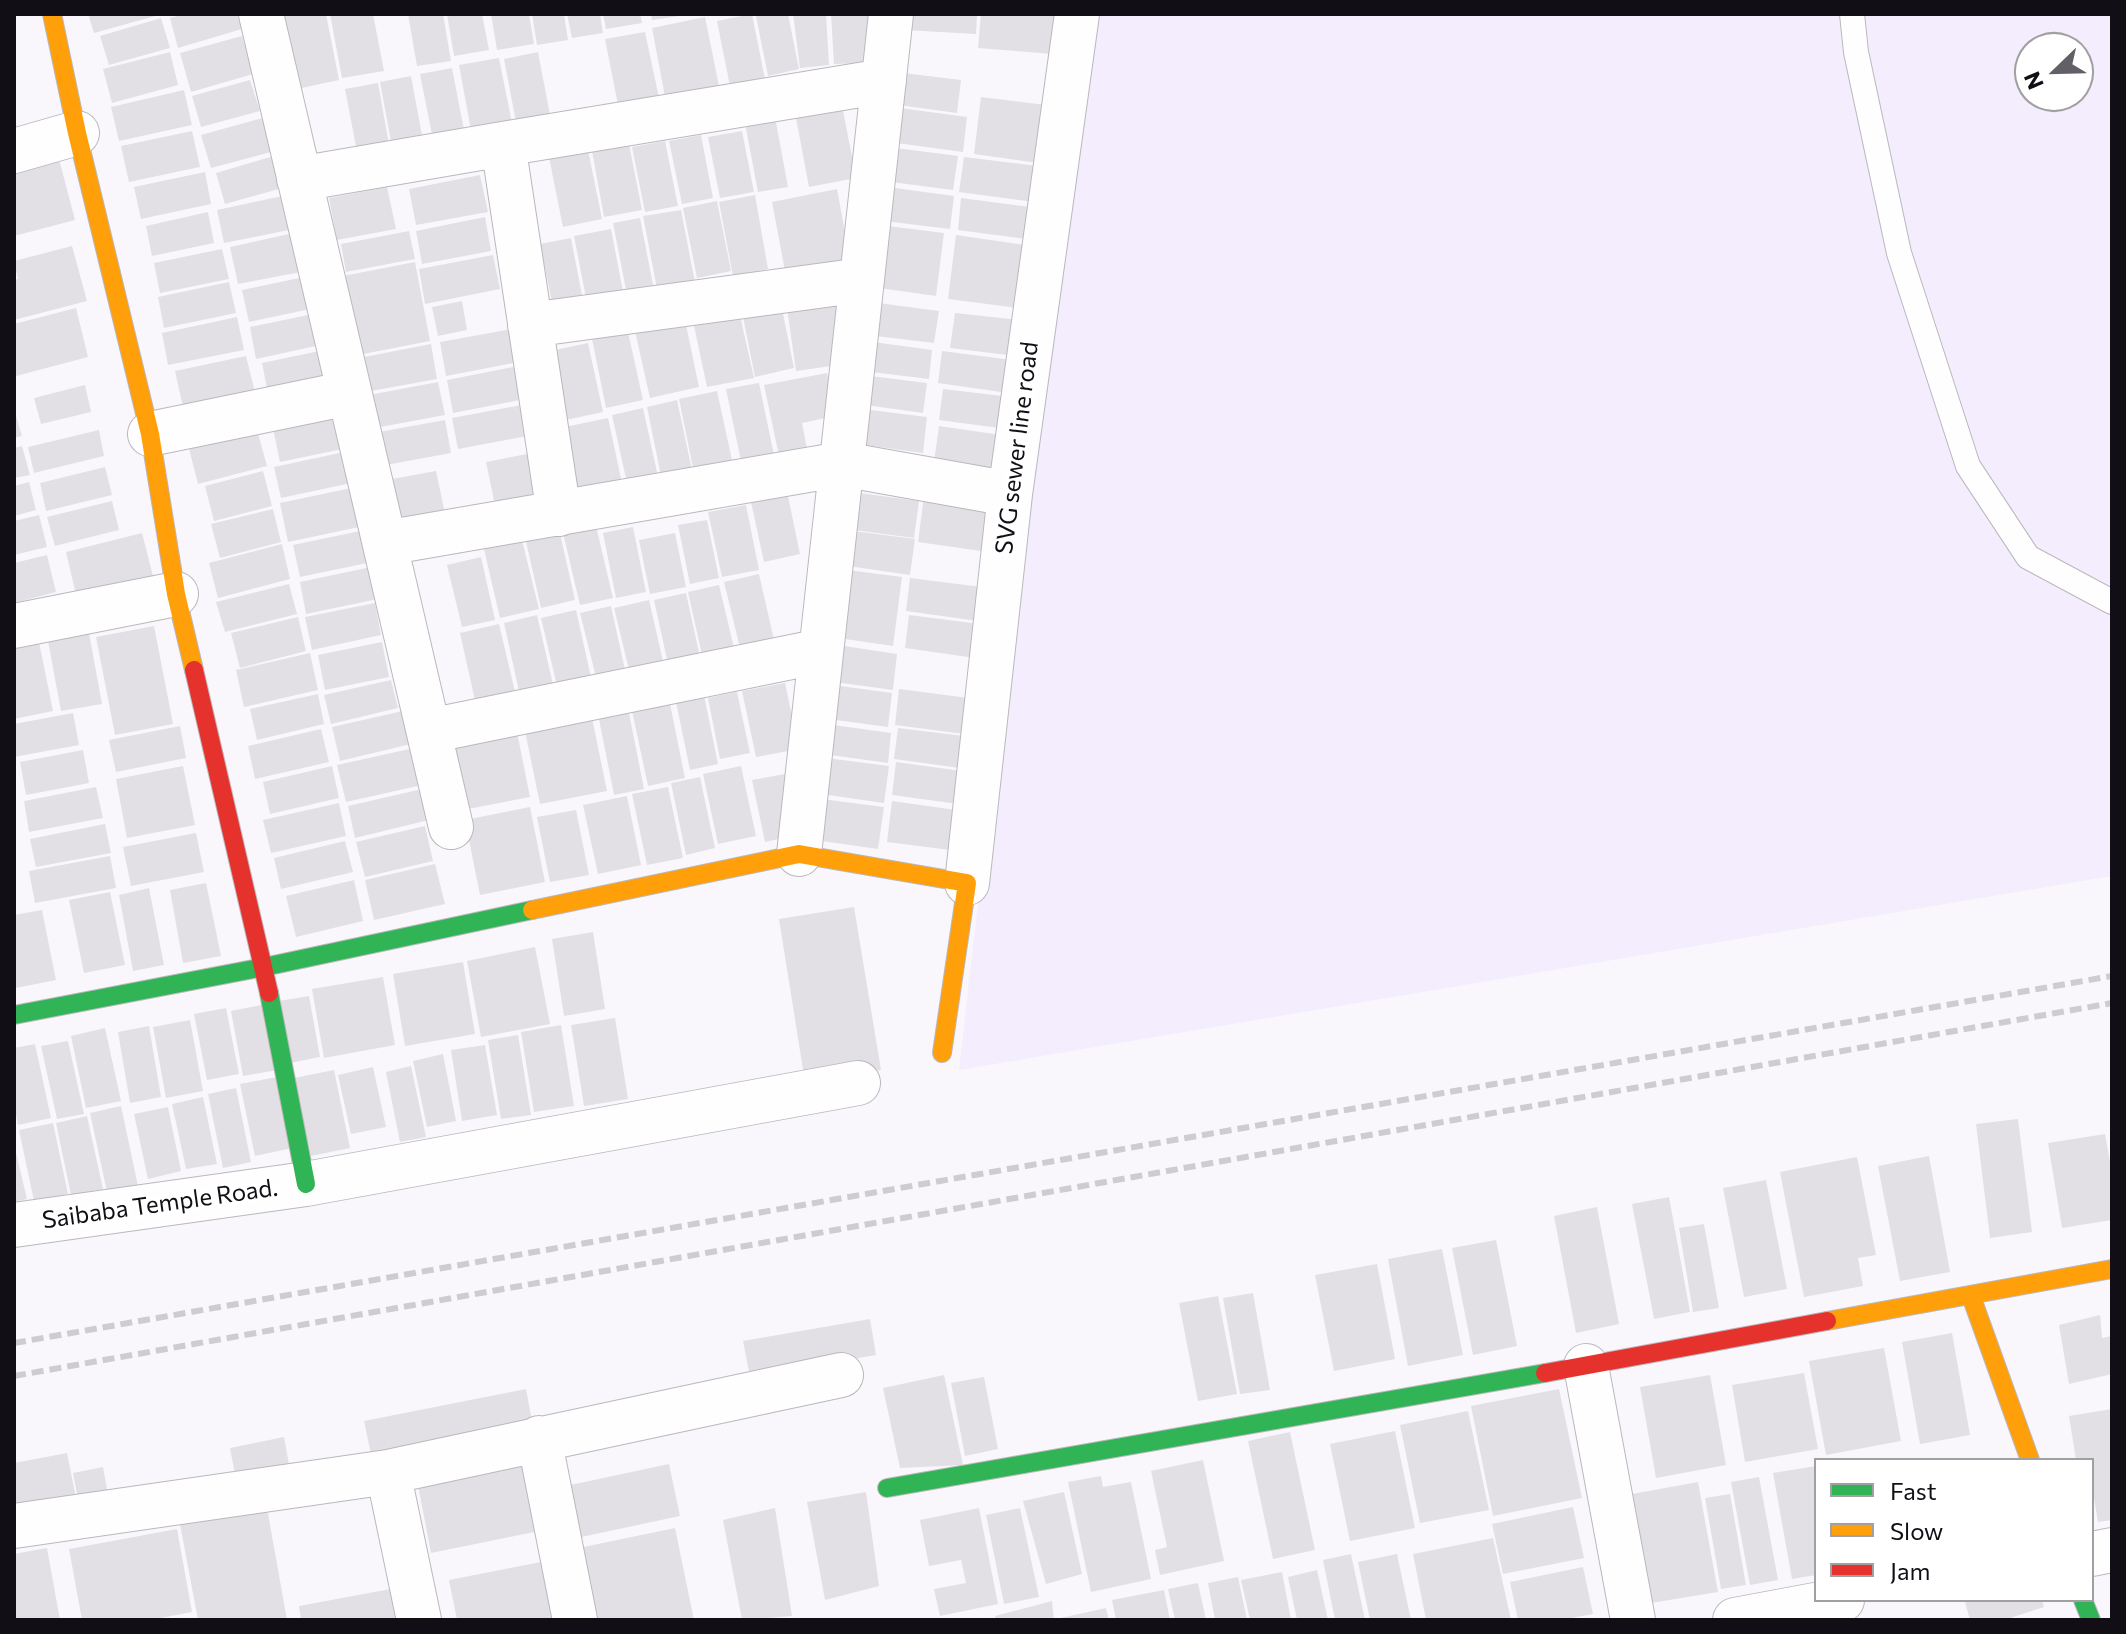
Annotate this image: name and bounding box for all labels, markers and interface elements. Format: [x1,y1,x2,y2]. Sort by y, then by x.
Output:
north arrow [2014,32,2094,112]
text: N [2018,68,2049,94]
street label: SVG sewer line road [990,340,1044,556]
street label: Saibaba Temple Road. [41,1173,279,1235]
legend [1814,1458,2094,1602]
text: Fast [1890,1476,1937,1505]
text: Slow [1890,1516,1943,1545]
text: Jam [1890,1556,1930,1585]

